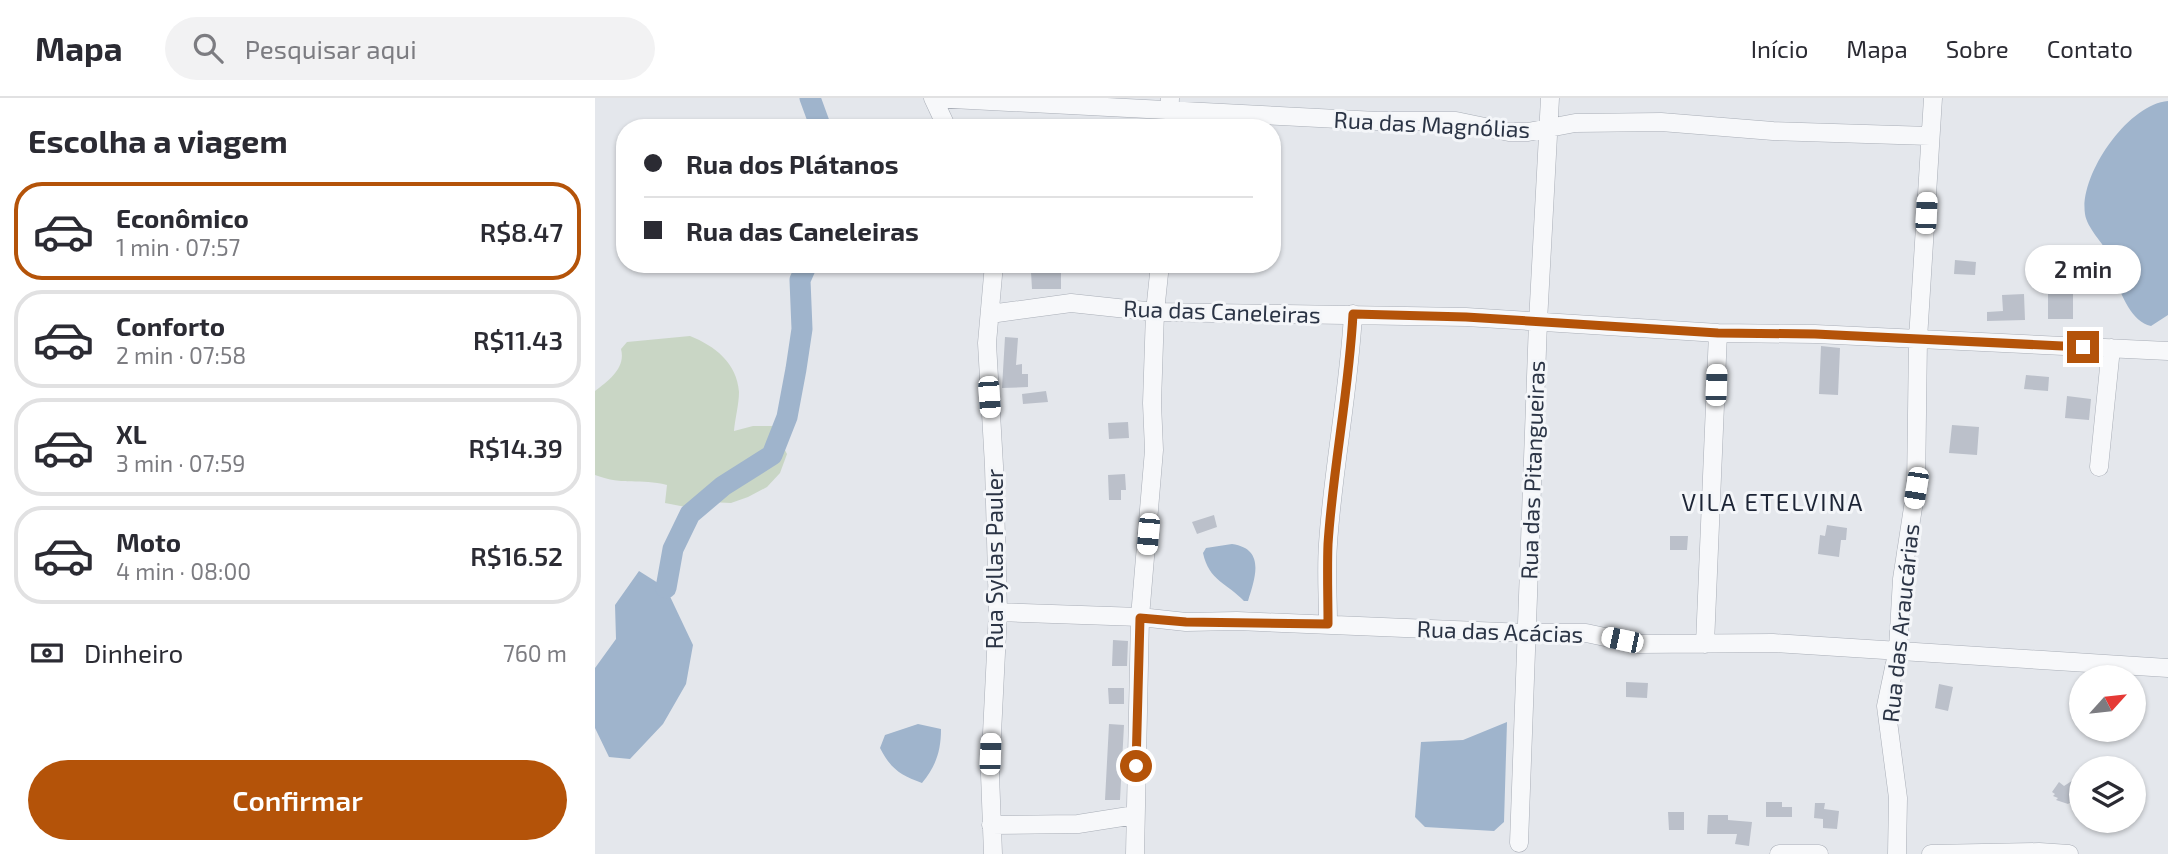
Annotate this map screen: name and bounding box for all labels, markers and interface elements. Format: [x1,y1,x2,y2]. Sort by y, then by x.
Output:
search box [165,17,655,80]
text: Mapa [35,28,123,68]
icon: search [189,29,227,67]
text: Pesquisar aqui [245,33,417,64]
text: Início [1751,34,1808,63]
text: Mapa [1846,34,1908,63]
text: Sobre [1946,34,2009,63]
text: Contato [2047,34,2133,63]
street label: Rua das Magnólias [1333,105,1531,143]
text: Escolha a viagem [28,121,288,159]
text: Rua dos Plátanos [686,148,899,179]
car [1915,191,1938,235]
icon: car [32,200,95,263]
text: Econômico [116,202,249,233]
text: Rua das Caneleiras [686,215,919,246]
text: R$8.47 [480,216,563,247]
text: 1 min · 07:57 [116,233,240,261]
callout: 2 min [2025,246,2141,294]
text: 2 min [2054,255,2112,283]
street label: Rua das Caneleiras [1123,294,1321,328]
icon: car [32,308,95,371]
text: Conforto [116,310,225,341]
text: R$11.43 [473,324,563,355]
route end [2067,331,2099,363]
text: 2 min · 07:58 [116,341,246,369]
street label: Rua das Pitangueiras [1514,360,1550,580]
car [1705,364,1728,406]
car [978,375,1001,419]
icon: car [32,416,95,479]
text: XL [116,418,147,449]
text: R$14.39 [468,432,563,463]
text: 3 min · 07:59 [116,449,245,477]
car [1903,466,1930,510]
street label: Rua Syllas Pauler [980,469,1008,649]
district label: VILA ETELVINA [1682,487,1864,516]
car [1136,512,1161,556]
street label: Rua das Araucárias [1876,522,1924,724]
icon: car [32,524,95,587]
text: Moto [116,526,181,557]
text: R$16.52 [470,540,563,571]
text: 4 min · 08:00 [116,557,251,585]
street label: Rua das Acácias [1416,614,1584,648]
car [1600,625,1645,655]
icon: cash [28,634,66,672]
text: Dinheiro [84,637,183,668]
text: 760 m [503,639,567,667]
north arrow [2069,665,2145,742]
map controls [2069,665,2146,833]
car [979,733,1002,775]
route start [1120,750,1152,782]
button: layers [2069,756,2146,833]
button: Confirmar [28,760,567,840]

